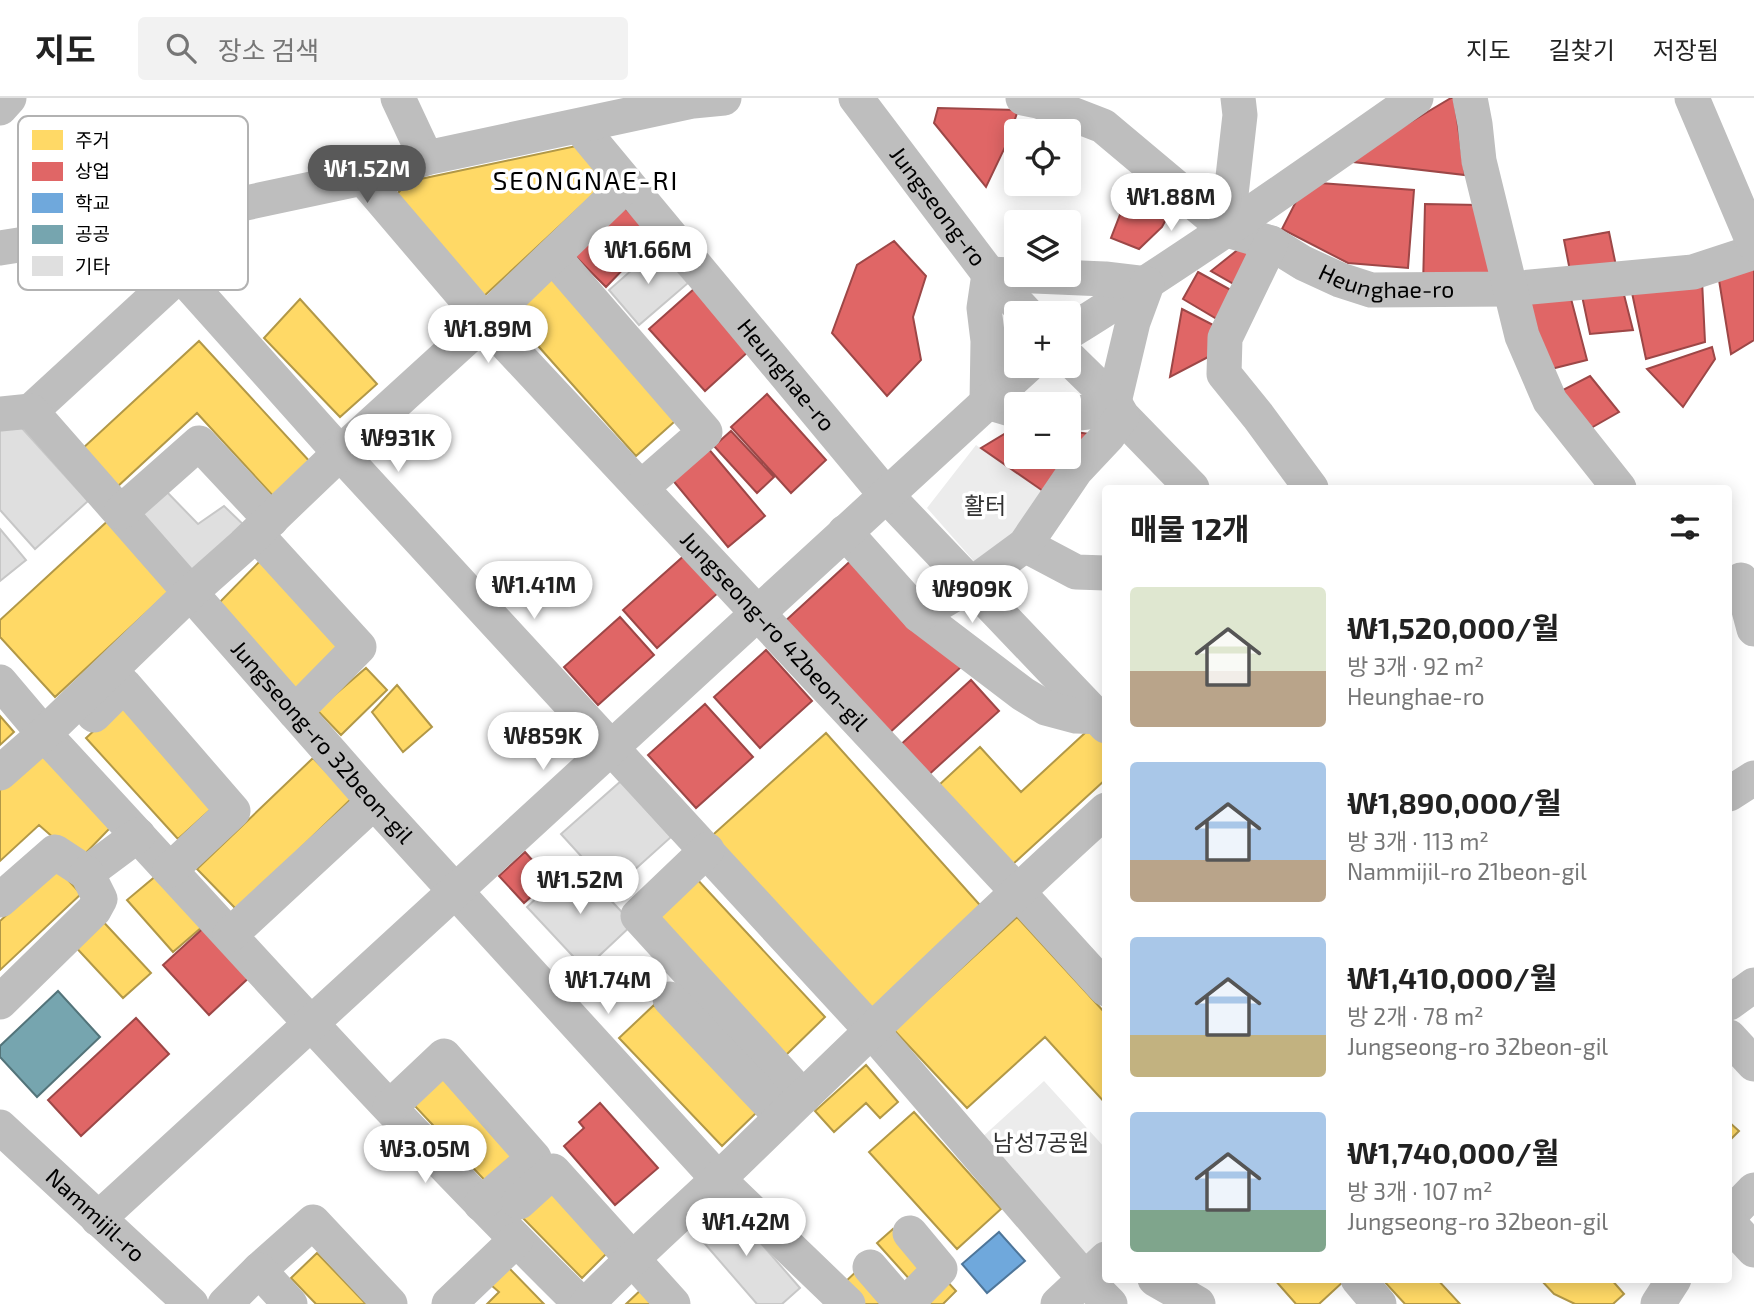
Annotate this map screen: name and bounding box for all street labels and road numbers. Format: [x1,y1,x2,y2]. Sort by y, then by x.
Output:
street label: Jungseong-ro [885,140,993,271]
street label: Heunghae-ro [1315,257,1454,303]
street label: Heunghae-ro [732,313,842,436]
street label: Jungseong-ro 42beon-gil [675,525,875,736]
street label: Jungseong-ro 32beon-gil [226,634,420,849]
street label: Nammijil-ro [41,1162,151,1267]

